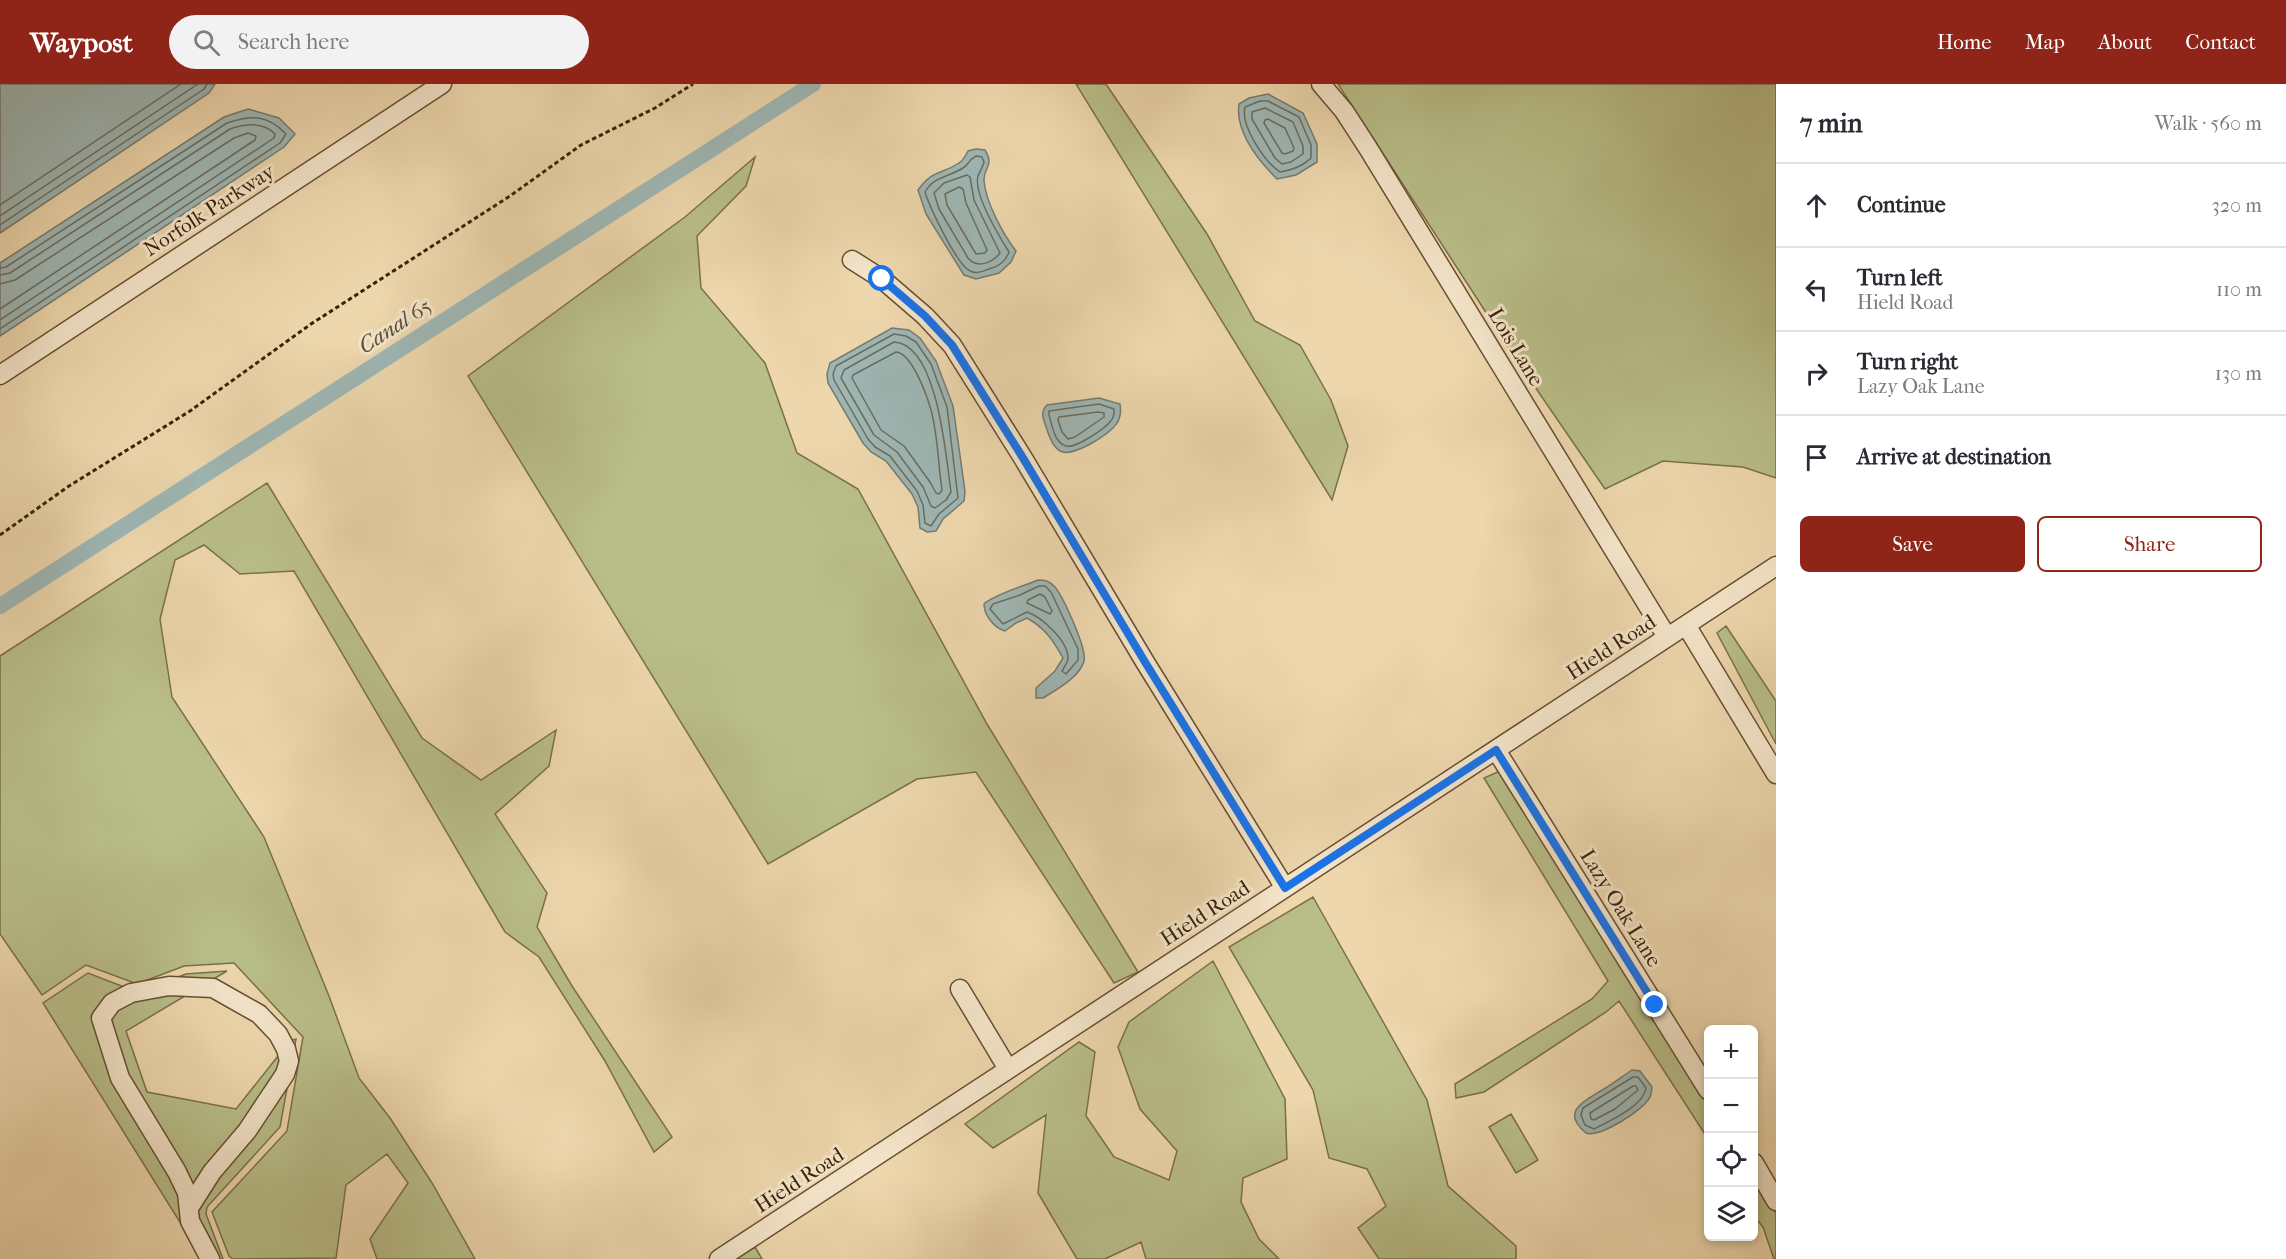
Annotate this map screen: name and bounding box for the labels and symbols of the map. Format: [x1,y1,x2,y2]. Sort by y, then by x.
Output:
street label: Norfolk Parkway [139,158,279,261]
route start [868,265,894,291]
water label: Canal 65 [354,293,436,359]
street label: Lois Lane [1483,304,1549,390]
street label: Hield Road [1562,609,1660,685]
street label: Lazy Oak Lane [1575,845,1667,971]
street label: Hield Road [1156,875,1254,951]
route end [1641,991,1667,1017]
street label: Hield Road [750,1142,848,1218]

